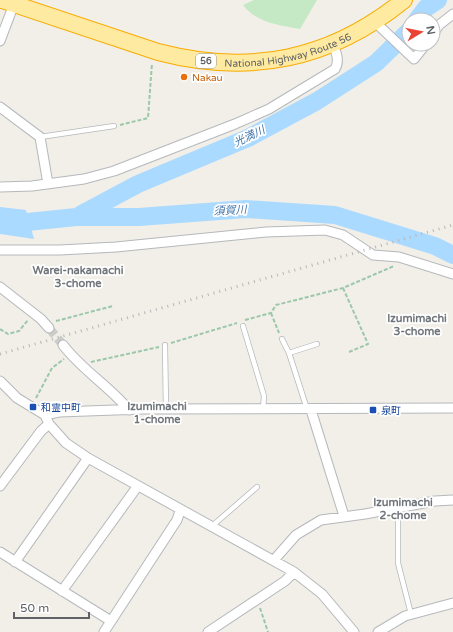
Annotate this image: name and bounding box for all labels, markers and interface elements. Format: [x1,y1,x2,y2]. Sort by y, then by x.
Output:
north arrow [401,12,441,52]
text: N [423,25,438,36]
street label: National Highway Route 56 [224,31,354,70]
road number: 56 [196,54,216,68]
marker: Nakau [179,72,189,82]
place label: Nakau [192,72,223,84]
water label: 光満川 [232,123,268,150]
water label: 須賀川 [213,203,248,218]
district label: Warei-nakamachi 3-chome [33,264,124,290]
district label: Izumimachi 3-chome [387,312,447,338]
district label: Izumimachi 1-chome [127,400,187,426]
marker: 和霊中町 [28,402,38,412]
place label: 和霊中町 [41,402,81,414]
marker: 泉町 [368,405,378,415]
place label: 泉町 [381,405,401,417]
district label: Izumimachi 2-chome [373,496,433,522]
scale bar [14,594,89,620]
text: 50 m [20,601,49,615]

